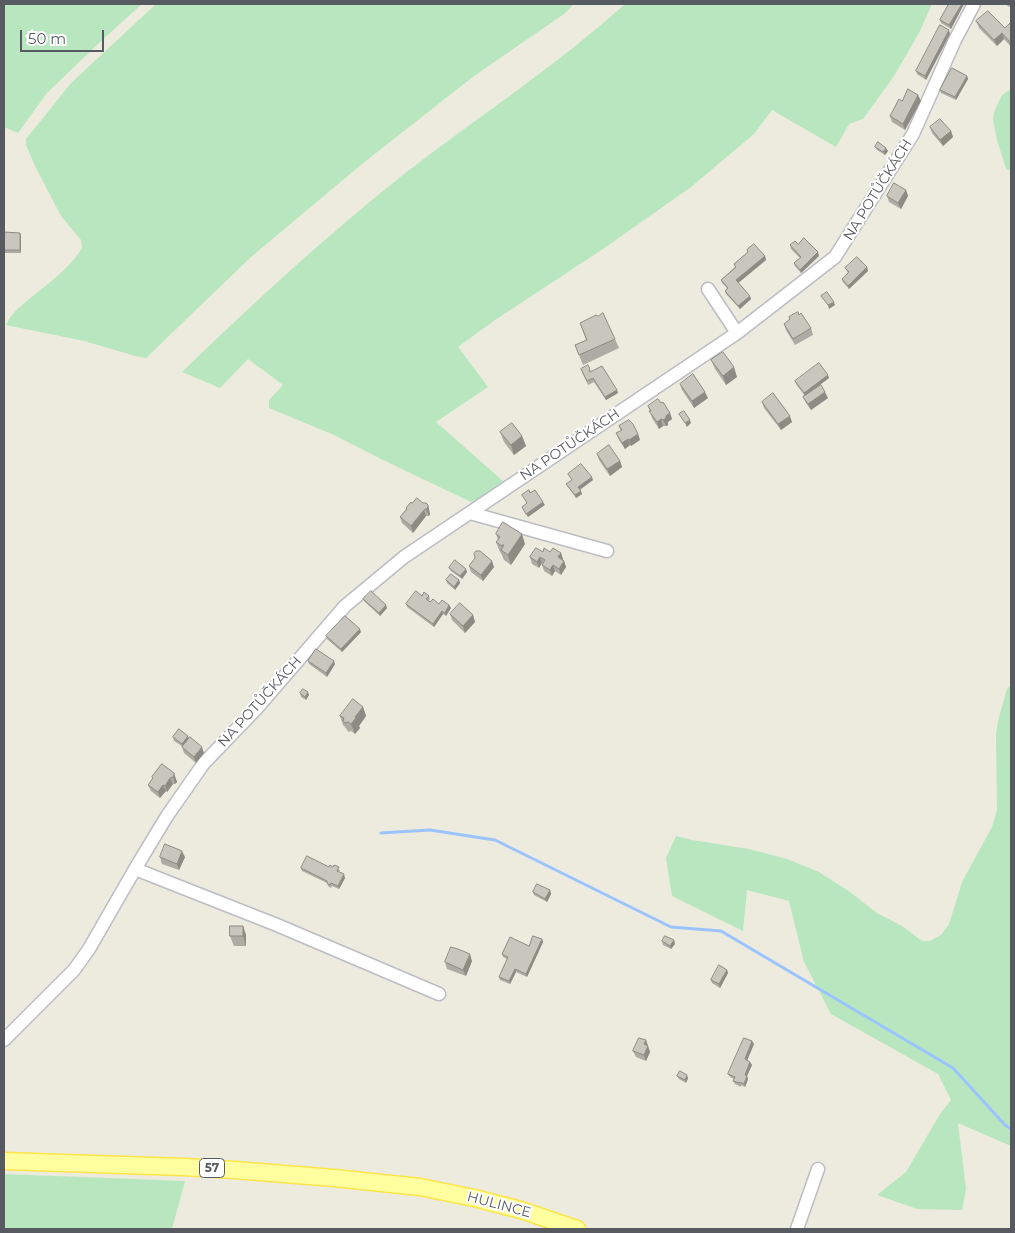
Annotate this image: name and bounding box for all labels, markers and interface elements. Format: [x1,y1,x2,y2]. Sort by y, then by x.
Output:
scale bar [22,20,106,52]
text: 50 m [28,29,66,48]
street label: NA POTŮČKÁCH [840,136,916,244]
street label: NA POTŮČKÁCH [517,405,623,485]
street label: NA POTŮČKÁCH [215,653,305,751]
road number: 57 [200,1158,224,1178]
street label: HULINCE [465,1188,533,1222]

